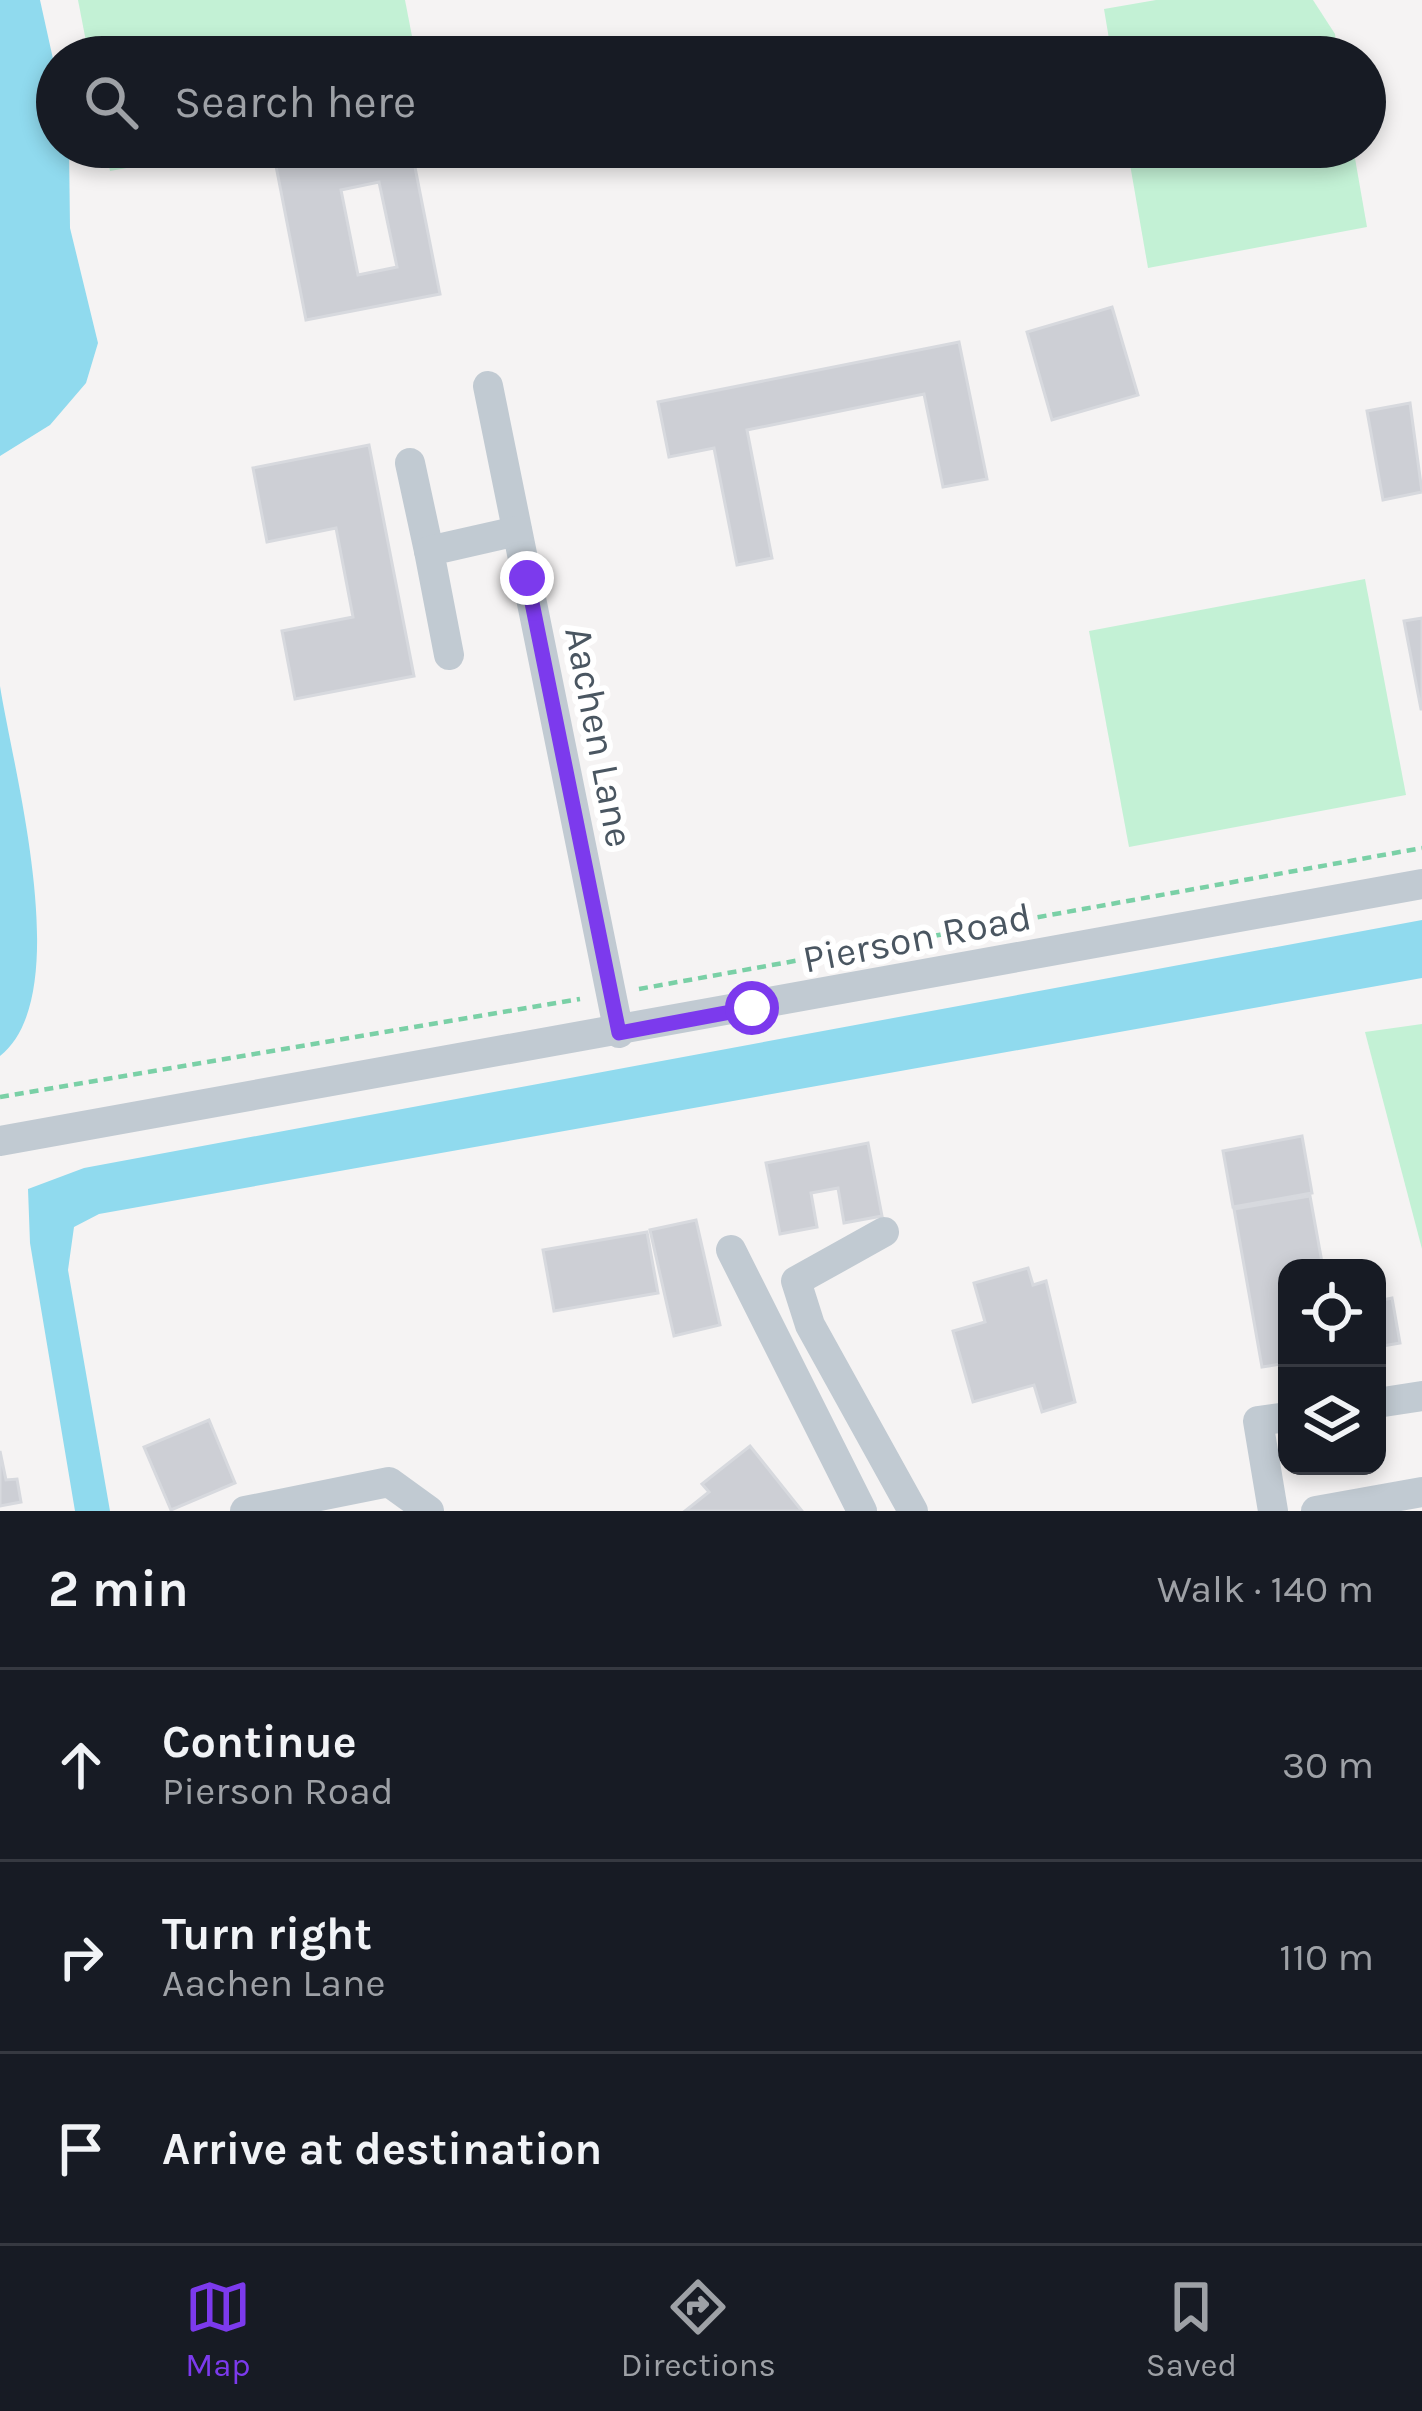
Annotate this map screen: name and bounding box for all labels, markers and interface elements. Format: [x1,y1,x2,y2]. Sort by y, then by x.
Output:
search box [36,36,1386,168]
icon: search [78,69,144,135]
text: Search here [174,76,416,128]
route end [500,551,554,605]
street label: Aachen Lane [555,623,643,851]
street label: Pierson Road [799,893,1035,983]
route start [725,981,779,1035]
map controls [1278,1259,1386,1475]
button: locate [1278,1259,1386,1367]
button: layers [1278,1367,1386,1475]
text: 2 min [48,1559,189,1619]
text: Walk · 140 m [1157,1566,1374,1612]
text: Continue [162,1716,357,1768]
icon: ahead [48,1732,114,1798]
text: 30 m [1282,1742,1374,1788]
text: Pierson Road [162,1768,394,1814]
text: Turn right [162,1908,372,1960]
icon: right [48,1924,114,1990]
text: 110 m [1279,1934,1374,1980]
text: Aachen Lane [162,1960,386,2006]
icon: arrive [48,2116,114,2182]
text: Arrive at destination [162,2123,602,2175]
tab: Map [185,2274,251,2384]
tab: Directions [621,2274,776,2384]
tab: Saved [1146,2274,1237,2384]

